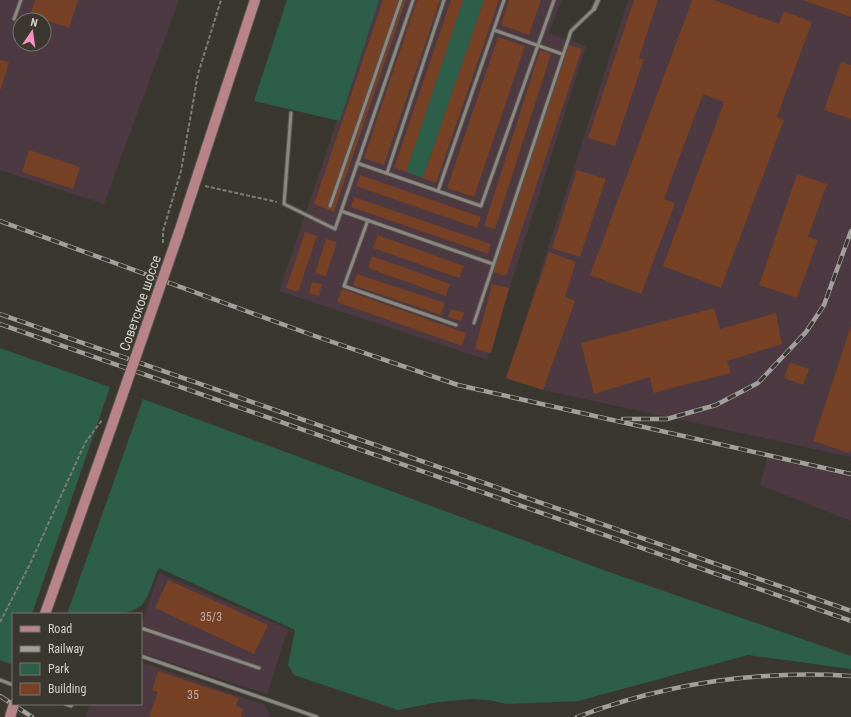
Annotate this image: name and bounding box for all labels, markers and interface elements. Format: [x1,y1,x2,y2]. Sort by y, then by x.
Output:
north arrow [12,12,52,52]
text: N [29,16,39,30]
street label: Советское шоссе [116,253,164,353]
house number: 35/3 [200,610,222,624]
legend [12,613,142,705]
text: Road [48,622,72,636]
text: Railway [48,642,84,656]
text: Park [48,662,70,676]
text: Building [48,682,86,696]
house number: 35 [187,688,199,702]

